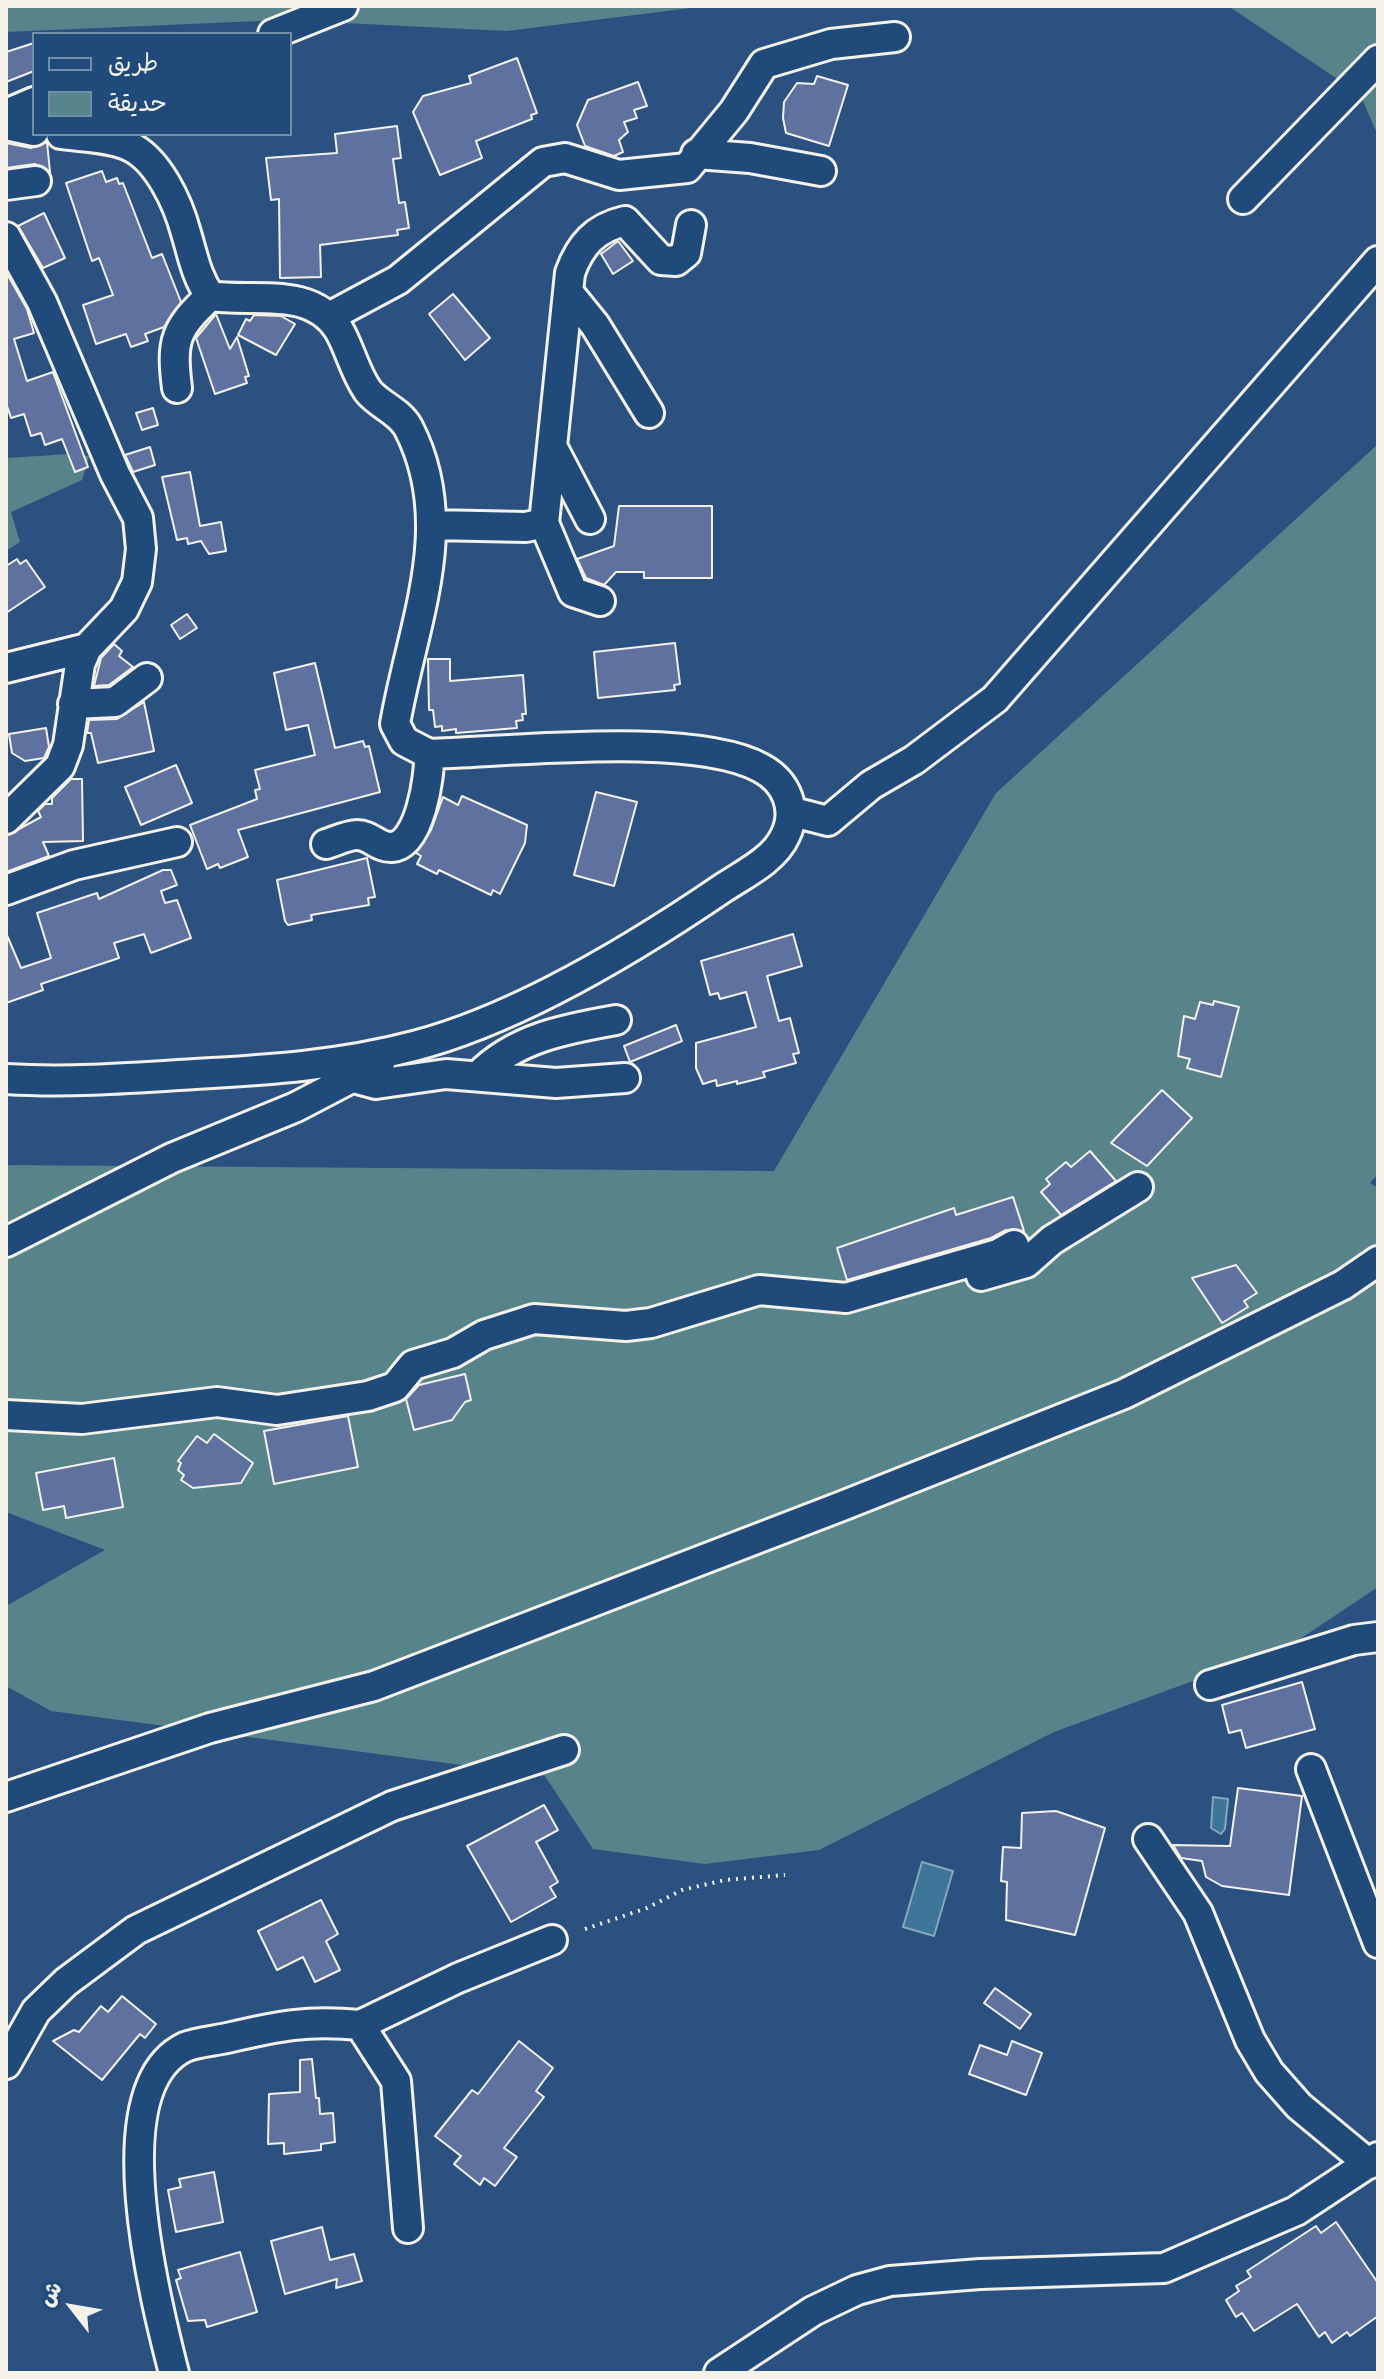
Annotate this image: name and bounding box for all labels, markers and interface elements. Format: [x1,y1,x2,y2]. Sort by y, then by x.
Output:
legend [32,32,292,136]
text: طريق [108,49,158,78]
text: حديقة [108,89,167,118]
north arrow [32,2267,112,2347]
text: ش [33,2277,69,2312]

